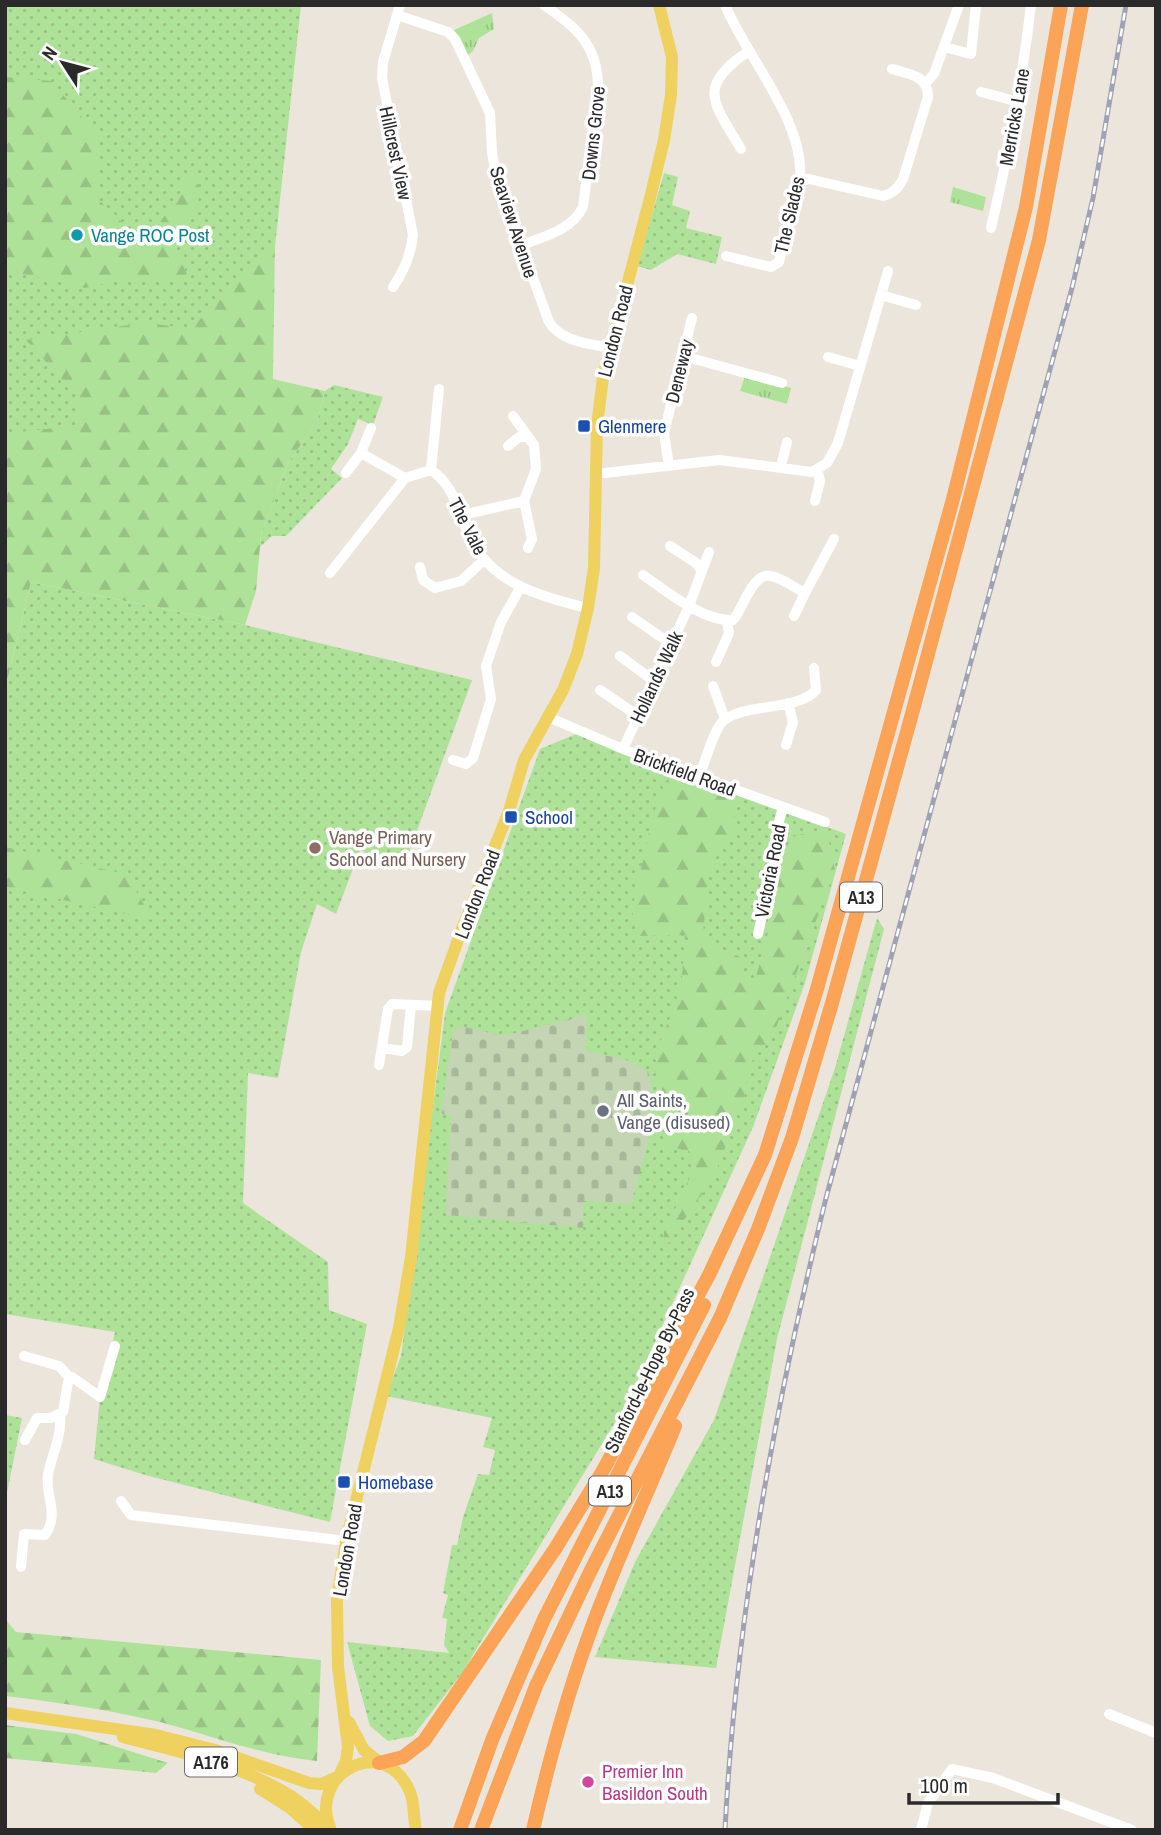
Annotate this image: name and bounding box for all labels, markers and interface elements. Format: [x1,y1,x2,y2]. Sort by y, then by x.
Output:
north arrow [28,28,98,98]
text: N [35,41,63,65]
street label: Merricks Lane [993,66,1035,168]
street label: Downs Grove [575,85,611,181]
street label: Hillcrest View [373,104,419,203]
street label: Seaview Avenue [484,163,544,281]
street label: The Slades [767,173,811,256]
place label: Vange ROC Post [91,222,210,248]
marker: Vange ROC Post [69,227,85,243]
street label: London Road [591,282,639,380]
street label: Deneway [659,336,700,406]
place label: Glenmere [598,413,666,439]
marker: Glenmere [576,418,592,434]
street label: The Vale [443,493,493,559]
street label: Hollands Walk [623,626,689,727]
street label: Brickfield Road [631,742,739,802]
place label: School [525,804,573,830]
marker: School [503,809,519,825]
street label: Victoria Road [748,822,792,920]
place label: Vange Primary School and Nursery [329,824,466,872]
marker: Vange Primary School and Nursery [307,840,323,856]
street label: London Road [448,846,506,942]
road number: A13 [840,882,882,912]
place label: All Saints, Vange (disused) [616,1087,730,1135]
marker: All Saints, Vange (disused) [595,1103,611,1119]
street label: Stanford-le-Hope By-Pass [598,1283,700,1457]
place label: Homebase [358,1469,433,1495]
marker: Homebase [336,1474,352,1490]
road number: A13 [589,1476,631,1506]
street label: London Road [326,1502,368,1598]
road number: A176 [185,1748,237,1777]
place label: Premier Inn Basildon South [602,1758,708,1806]
scale bar [909,1762,1058,1806]
text: 100 m [920,1771,968,1800]
marker: Premier Inn Basildon South [580,1774,596,1790]

